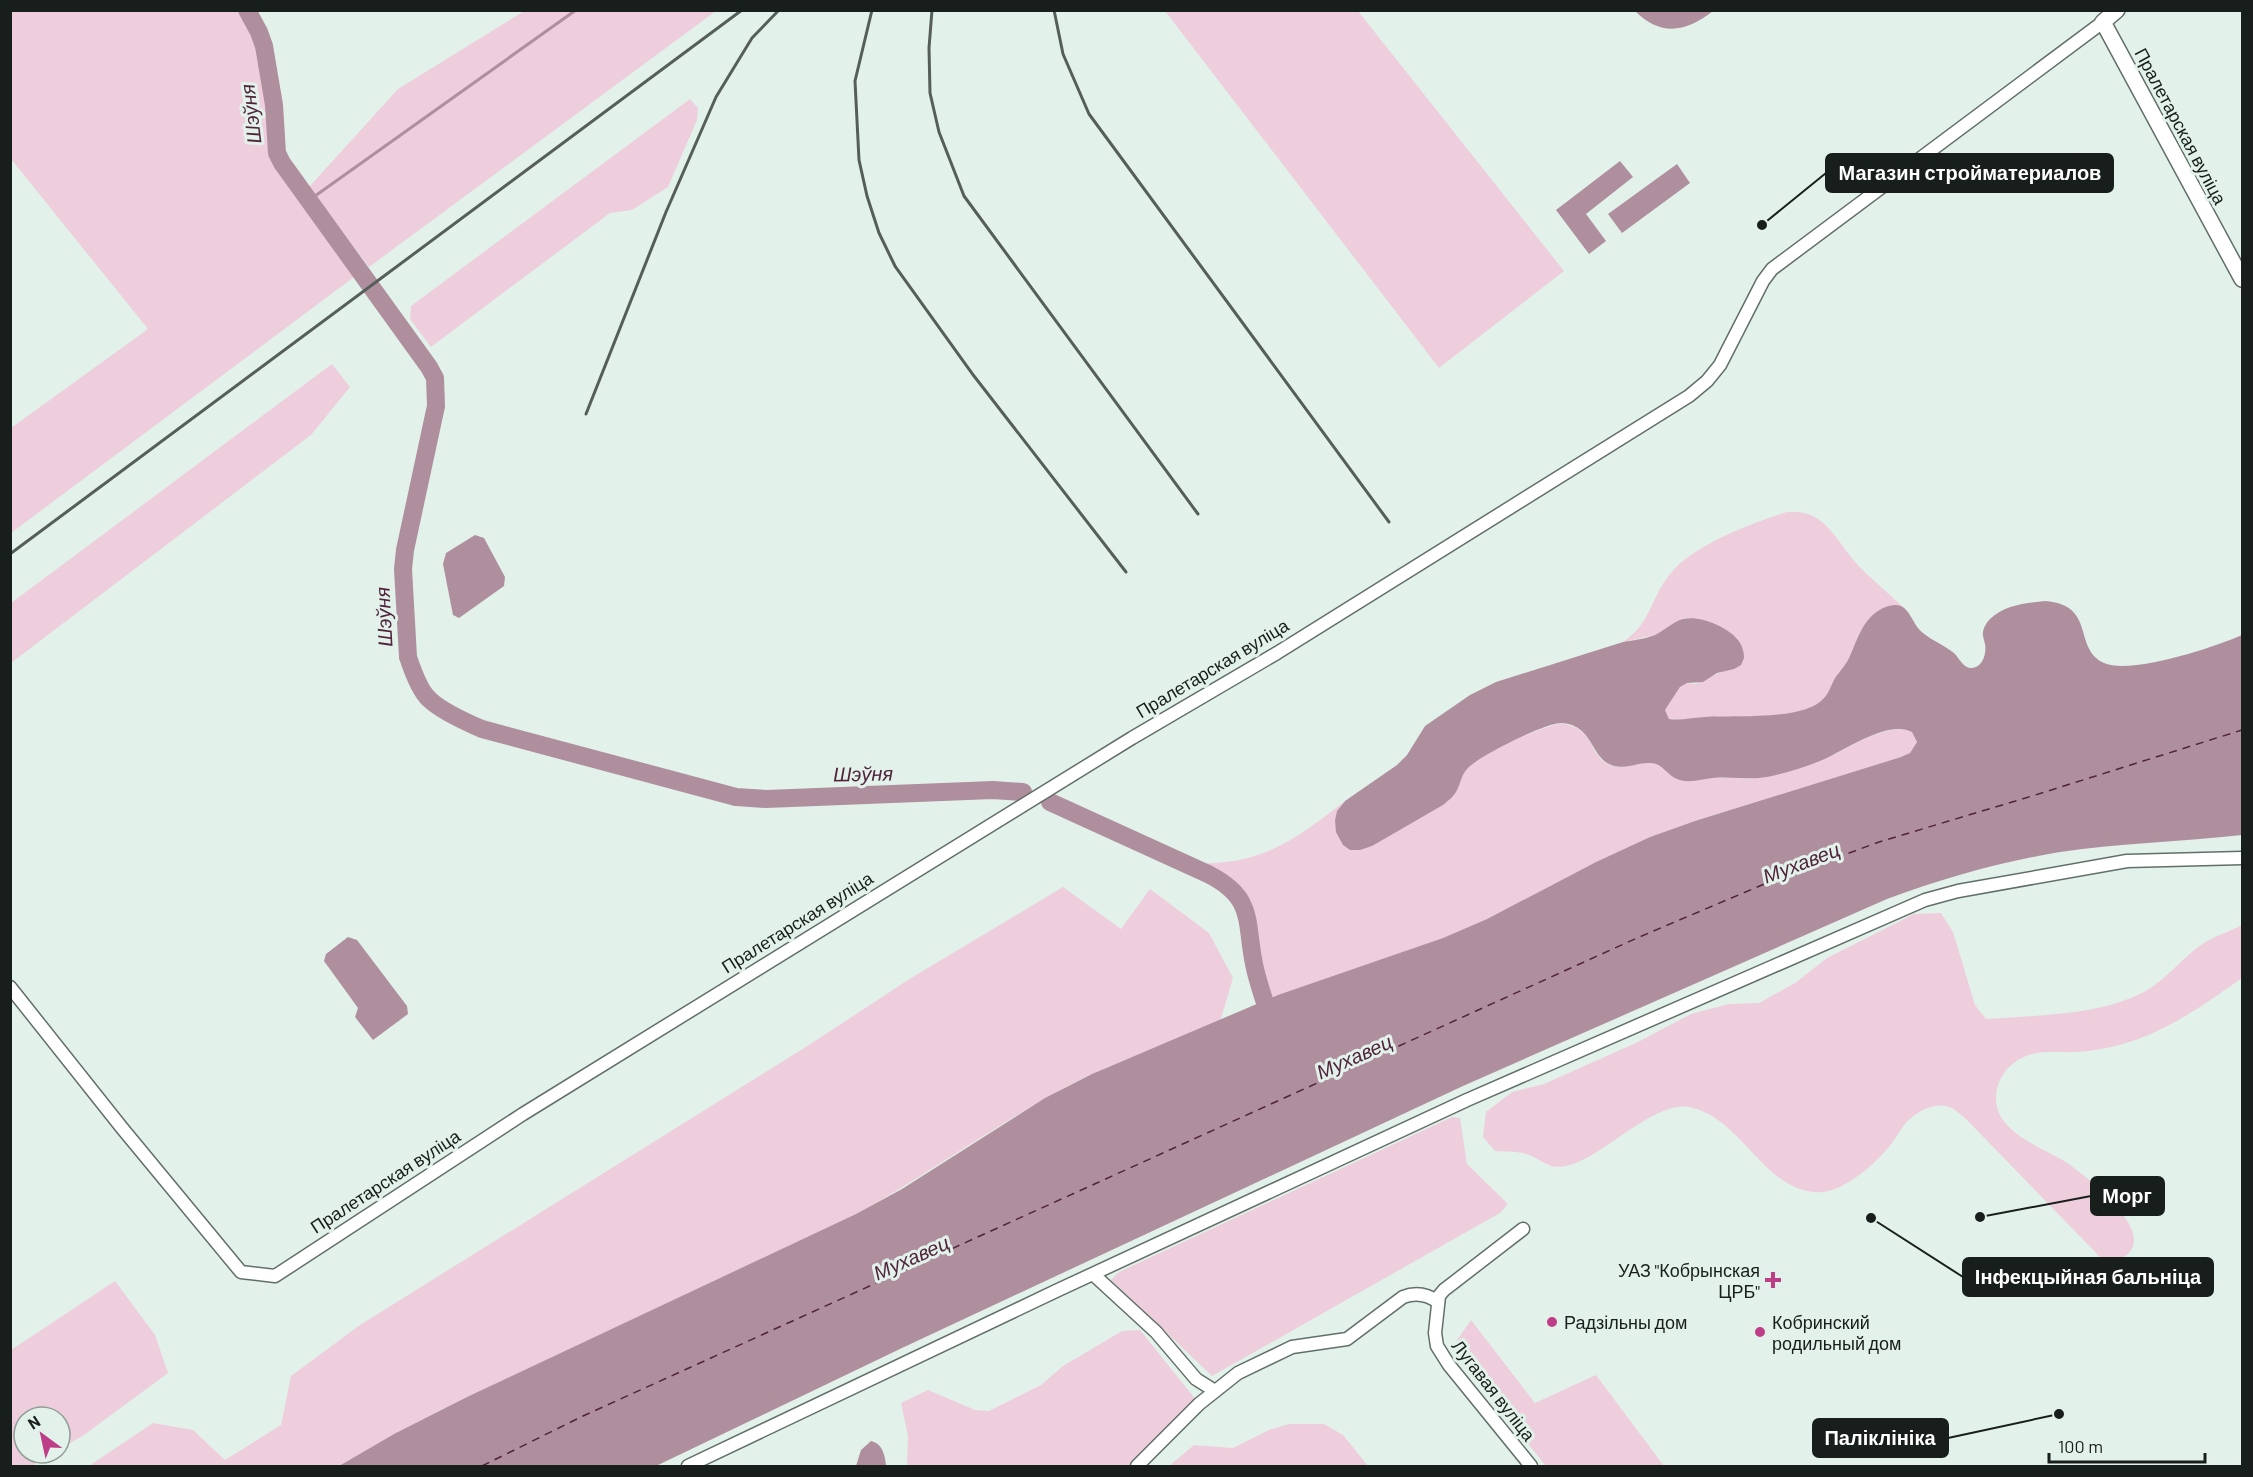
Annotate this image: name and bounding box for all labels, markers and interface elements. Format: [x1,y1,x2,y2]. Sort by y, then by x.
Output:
street label: Пралетарская вуліца [2130,44,2232,209]
water label: Шэўня [234,82,266,145]
callout: Магазин стройматериалов [1826,154,2113,192]
text: Магазин стройматериалов [1839,160,2101,184]
water label: Шэўня [369,586,397,648]
street label: Пралетарская вуліца [1132,613,1293,722]
water label: Шэўня [833,760,893,786]
water label: Мухавец [1759,836,1843,888]
street label: Пралетарская вуліца [717,866,878,977]
water label: Мухавец [1312,1029,1396,1083]
street label: Пралетарская вуліца [306,1124,465,1238]
callout: Морг [2091,1177,2164,1215]
text: Морг [2102,1183,2152,1207]
water label: Мухавец [869,1230,953,1284]
callout: Інфекцыйная бальніца [1963,1258,2213,1296]
place label: УАЗ "Кобрынская ЦРБ" [1618,1259,1760,1302]
text: Інфекцыйная бальніца [1975,1264,2202,1288]
marker: УАЗ "Кобрынская ЦРБ" [1764,1271,1782,1289]
place label: Радзільны дом [1564,1311,1687,1333]
place label: Кобринский родильный дом [1772,1311,1902,1354]
marker: Радзільны дом [1545,1315,1559,1329]
marker: Кобринский родильный дом [1753,1325,1767,1339]
street label: Лугавая вуліца [1448,1335,1541,1446]
north arrow [12,1405,72,1465]
text: N [24,1411,43,1433]
callout: Паліклініка [1813,1419,1948,1457]
text: Паліклініка [1824,1425,1936,1449]
scale bar [2049,1426,2205,1464]
text: 100 m [2058,1435,2103,1457]

